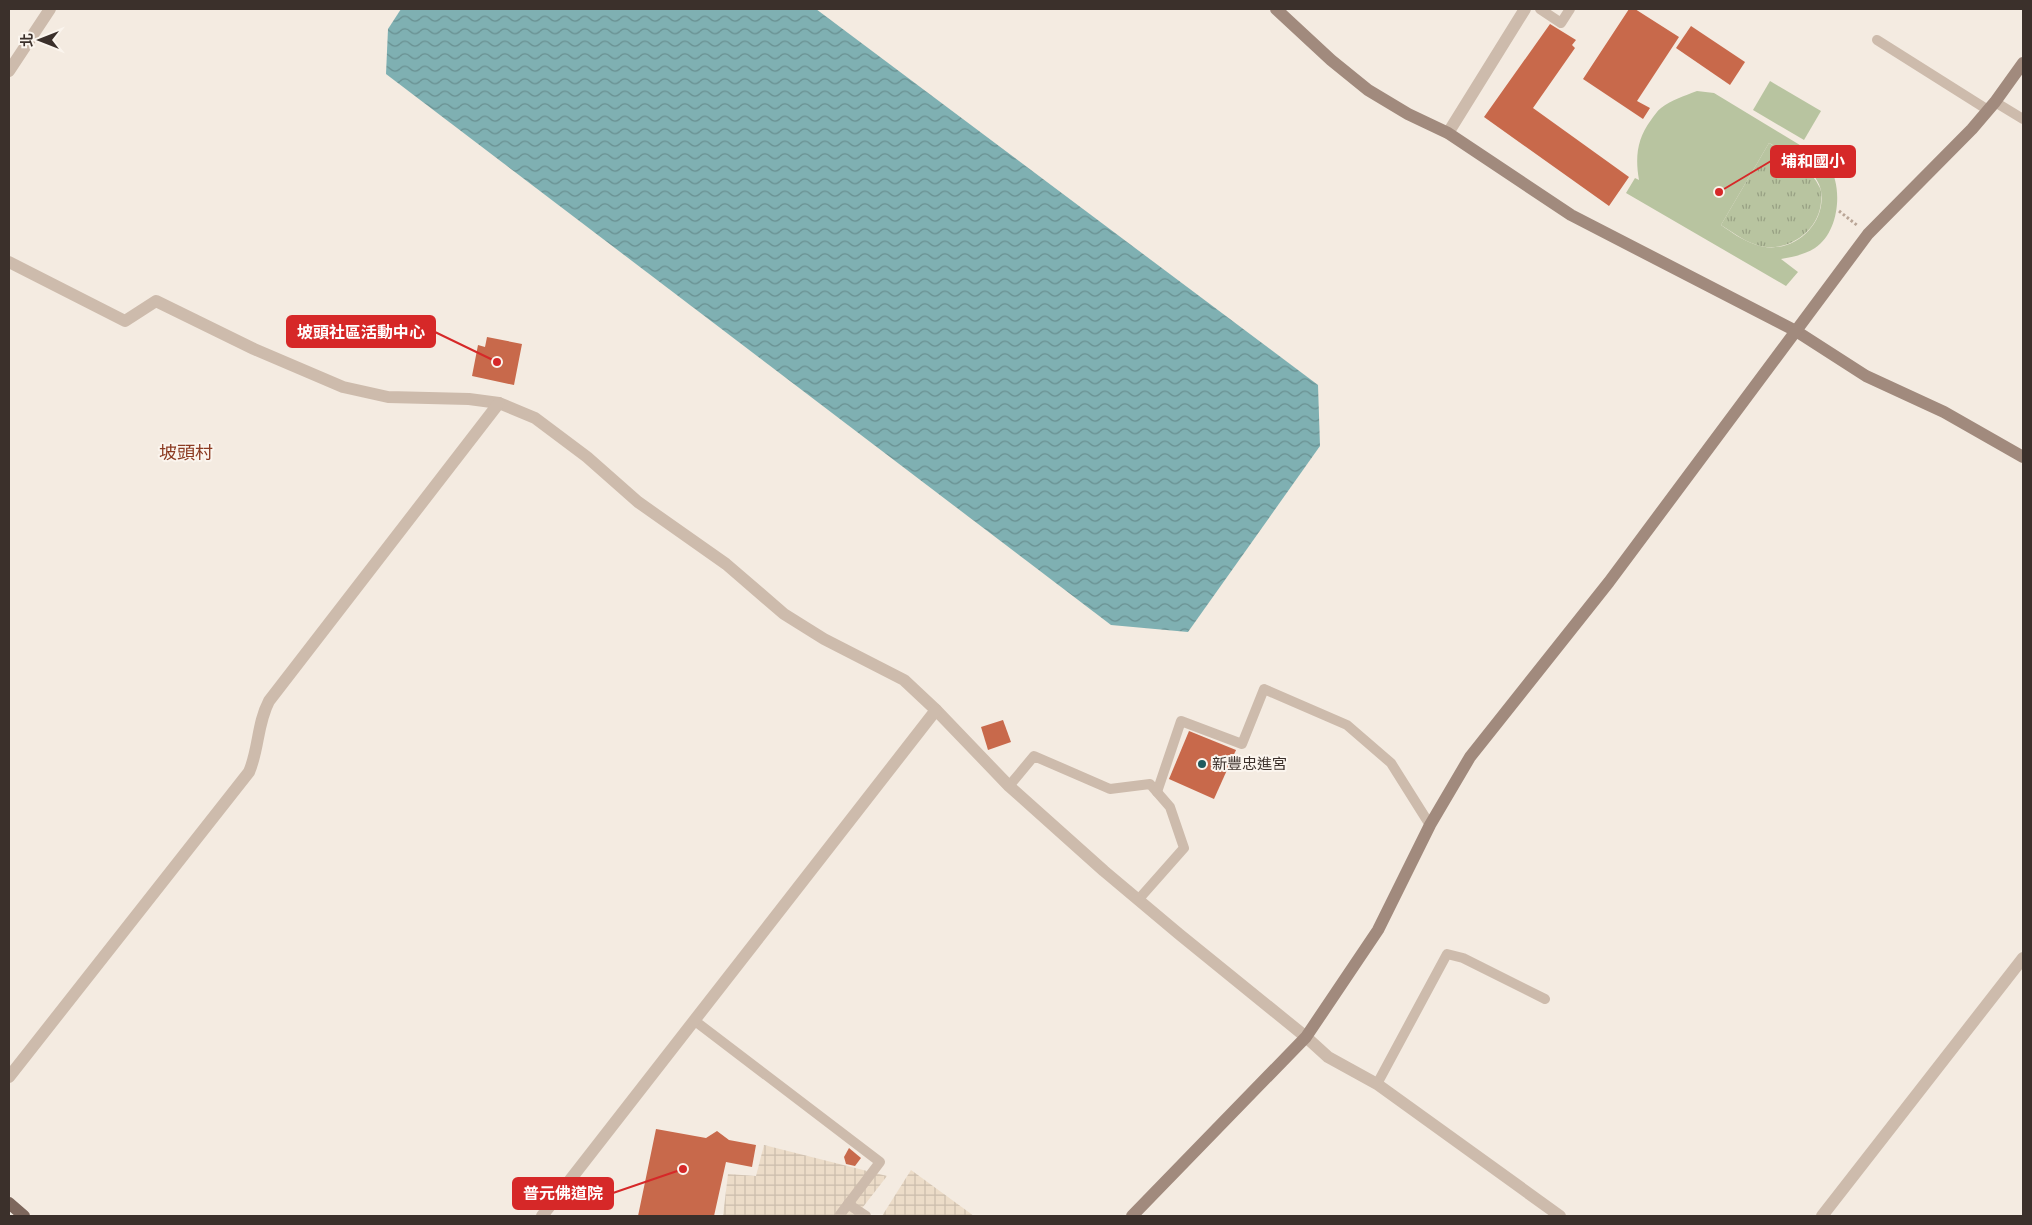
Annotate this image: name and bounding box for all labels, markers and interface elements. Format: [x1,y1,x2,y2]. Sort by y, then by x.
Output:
north arrow [15,15,65,65]
text: 北 [18,33,36,47]
callout: 埔和國小 [1771,146,1855,177]
text: 埔和國小 [1781,151,1845,172]
callout: 坡頭社區活動中心 [287,316,435,347]
text: 坡頭社區活動中心 [297,322,425,343]
district label: 坡頭村 [159,441,213,465]
place label: 新豐忠進宮 [1212,754,1287,774]
marker: 新豐忠進宮 [1196,758,1208,770]
callout: 普元佛道院 [513,1178,613,1209]
text: 普元佛道院 [523,1183,603,1204]

